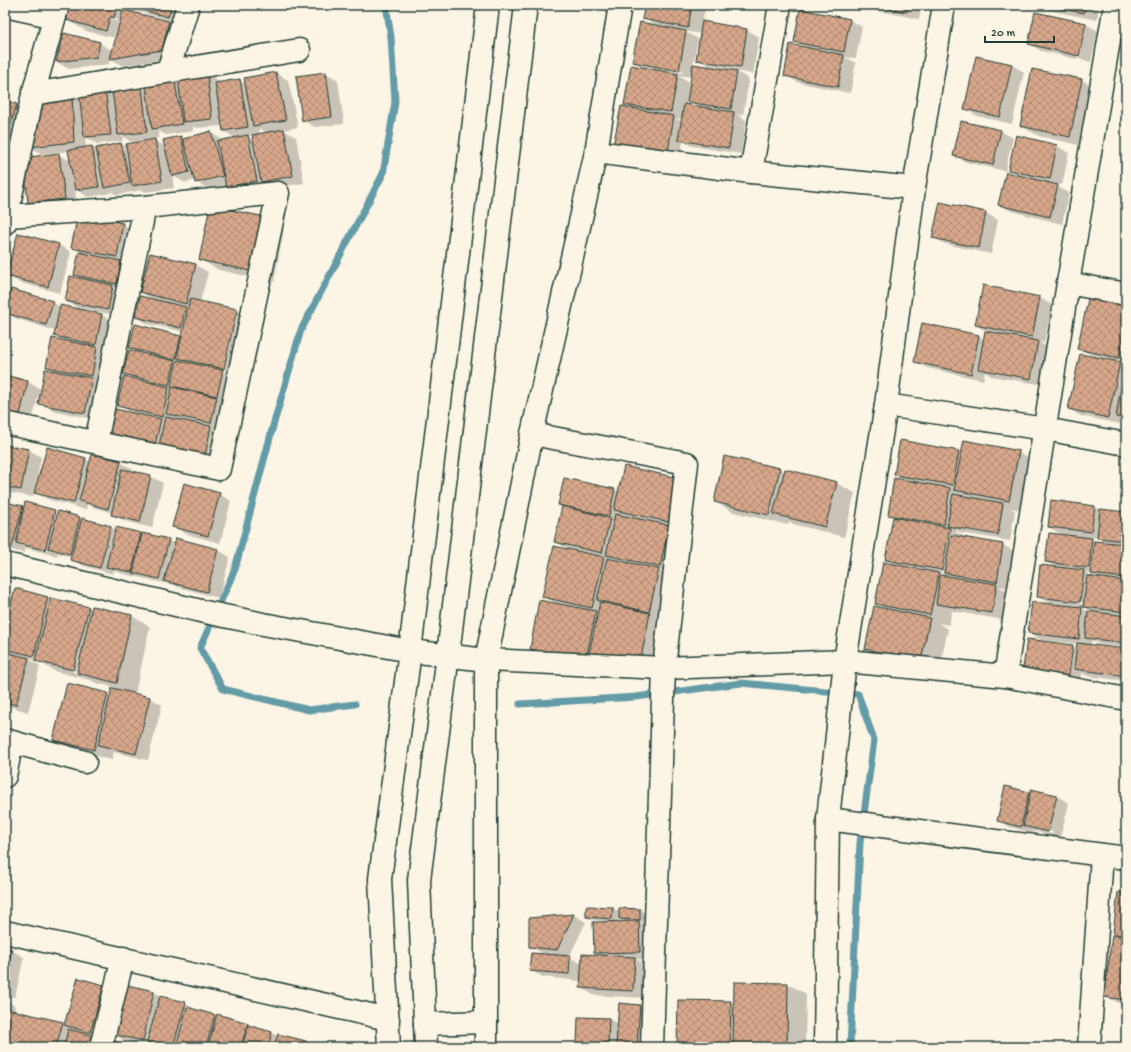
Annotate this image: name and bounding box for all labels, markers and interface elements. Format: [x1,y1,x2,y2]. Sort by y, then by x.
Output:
scale bar [985,18,1054,44]
text: 20 m [991,27,1016,41]

